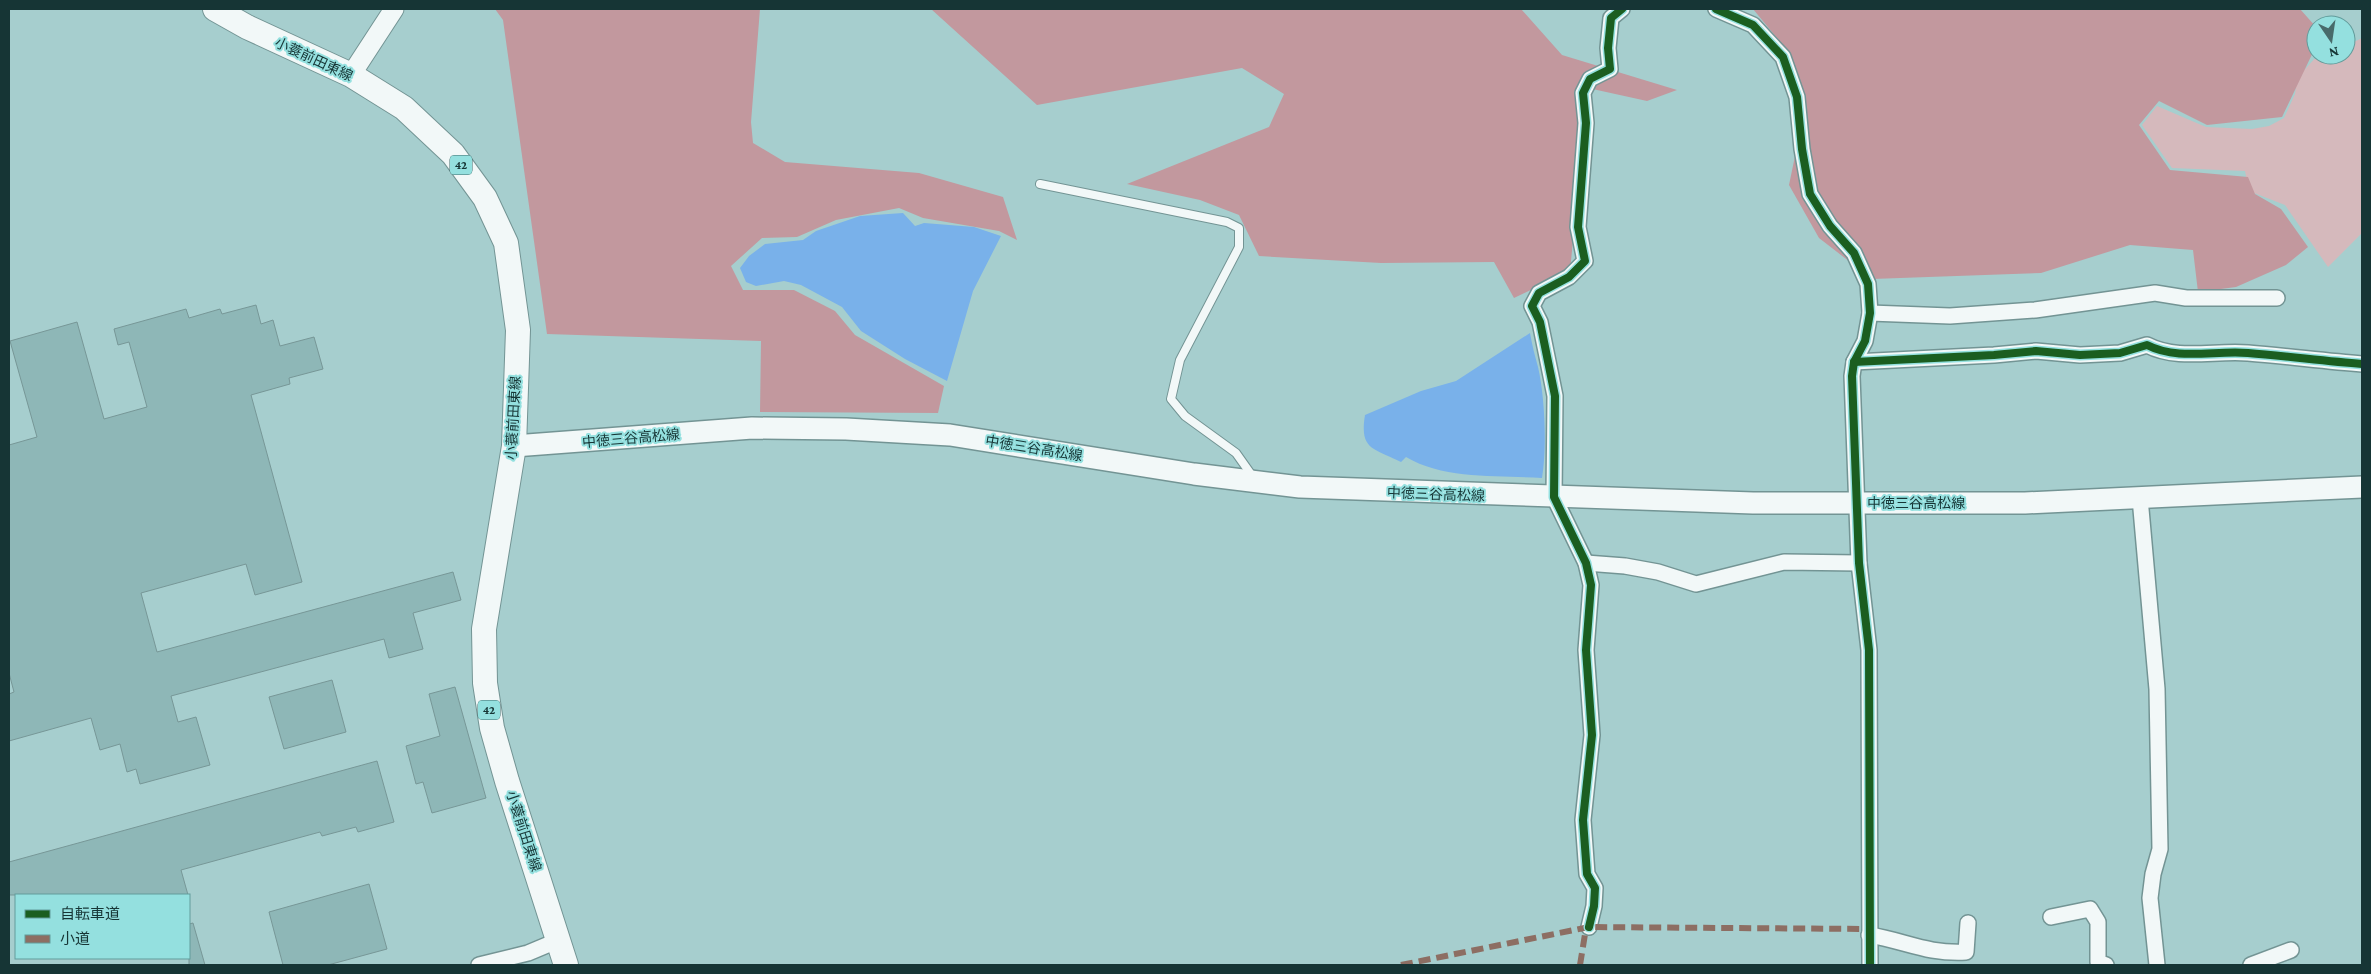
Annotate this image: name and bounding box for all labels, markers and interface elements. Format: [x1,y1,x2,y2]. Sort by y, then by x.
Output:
north arrow [2306,15,2356,65]
street label: 小蓑前田東線 [273,34,355,84]
text: N [2327,44,2340,62]
road number: 42 [450,156,472,174]
street label: 小蓑前田東線 [503,376,523,460]
street label: 中徳三谷高松線 [581,426,681,450]
street label: 中徳三谷高松線 [984,432,1084,464]
street label: 中徳三谷高松線 [1387,484,1485,504]
street label: 中徳三谷高松線 [1867,495,1965,511]
road number: 42 [478,700,500,720]
street label: 小蓑前田東線 [503,789,545,873]
legend [15,894,190,959]
text: 自転車道 [60,906,120,922]
text: 小道 [60,931,90,947]

